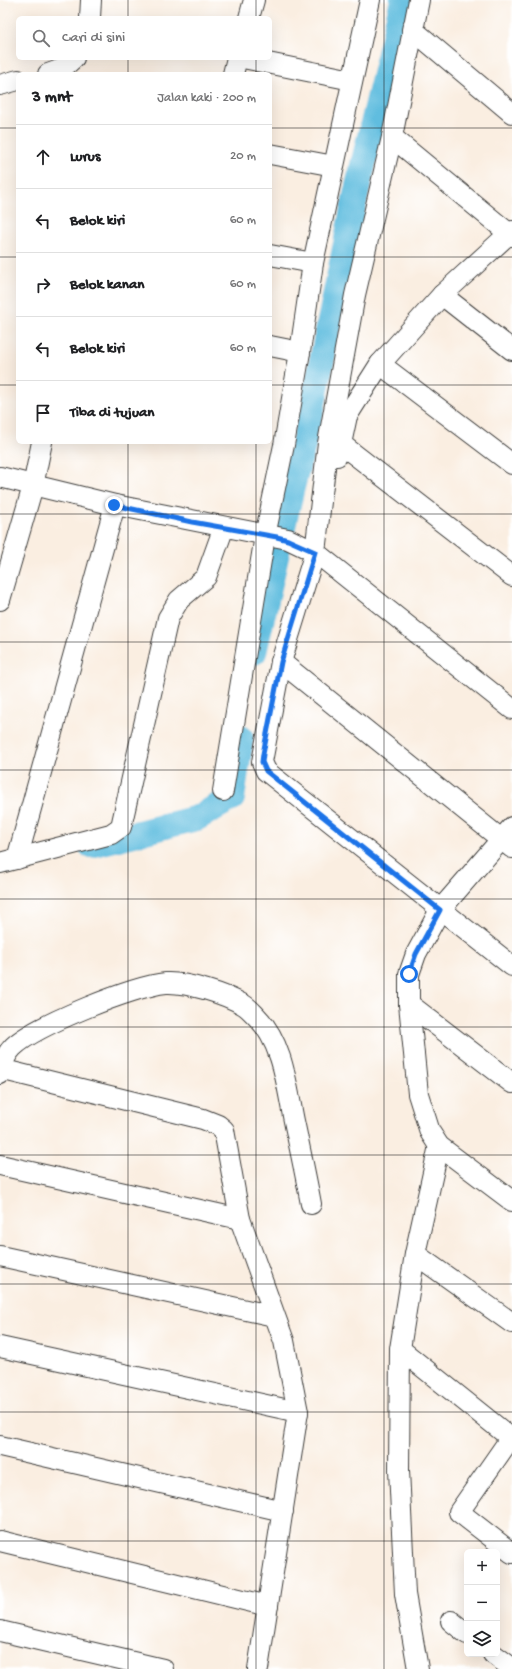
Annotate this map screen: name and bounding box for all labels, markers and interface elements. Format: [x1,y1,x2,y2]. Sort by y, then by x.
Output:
search box [16,16,272,60]
icon: search [30,27,52,49]
text: Cari di sini [62,29,125,47]
text: 3 mnt [32,88,72,108]
text: Jalan kaki · 200 m [157,91,256,106]
icon: ahead [32,146,54,168]
text: Lurus [70,148,100,166]
text: 20 m [230,149,256,164]
icon: left [32,210,54,232]
text: Belok kiri [70,212,125,230]
text: 60 m [230,213,256,228]
icon: right [32,274,54,296]
text: Belok kanan [70,276,144,294]
text: 60 m [230,277,256,292]
icon: left [32,338,54,360]
text: Belok kiri [70,340,125,358]
text: 60 m [230,341,256,356]
icon: arrive [32,402,54,424]
text: Tiba di tujuan [70,404,154,422]
route end [105,496,123,514]
route start [400,965,418,983]
map controls [464,1549,500,1657]
button: + [464,1549,500,1585]
button: − [464,1585,500,1621]
button: layers [464,1621,500,1657]

